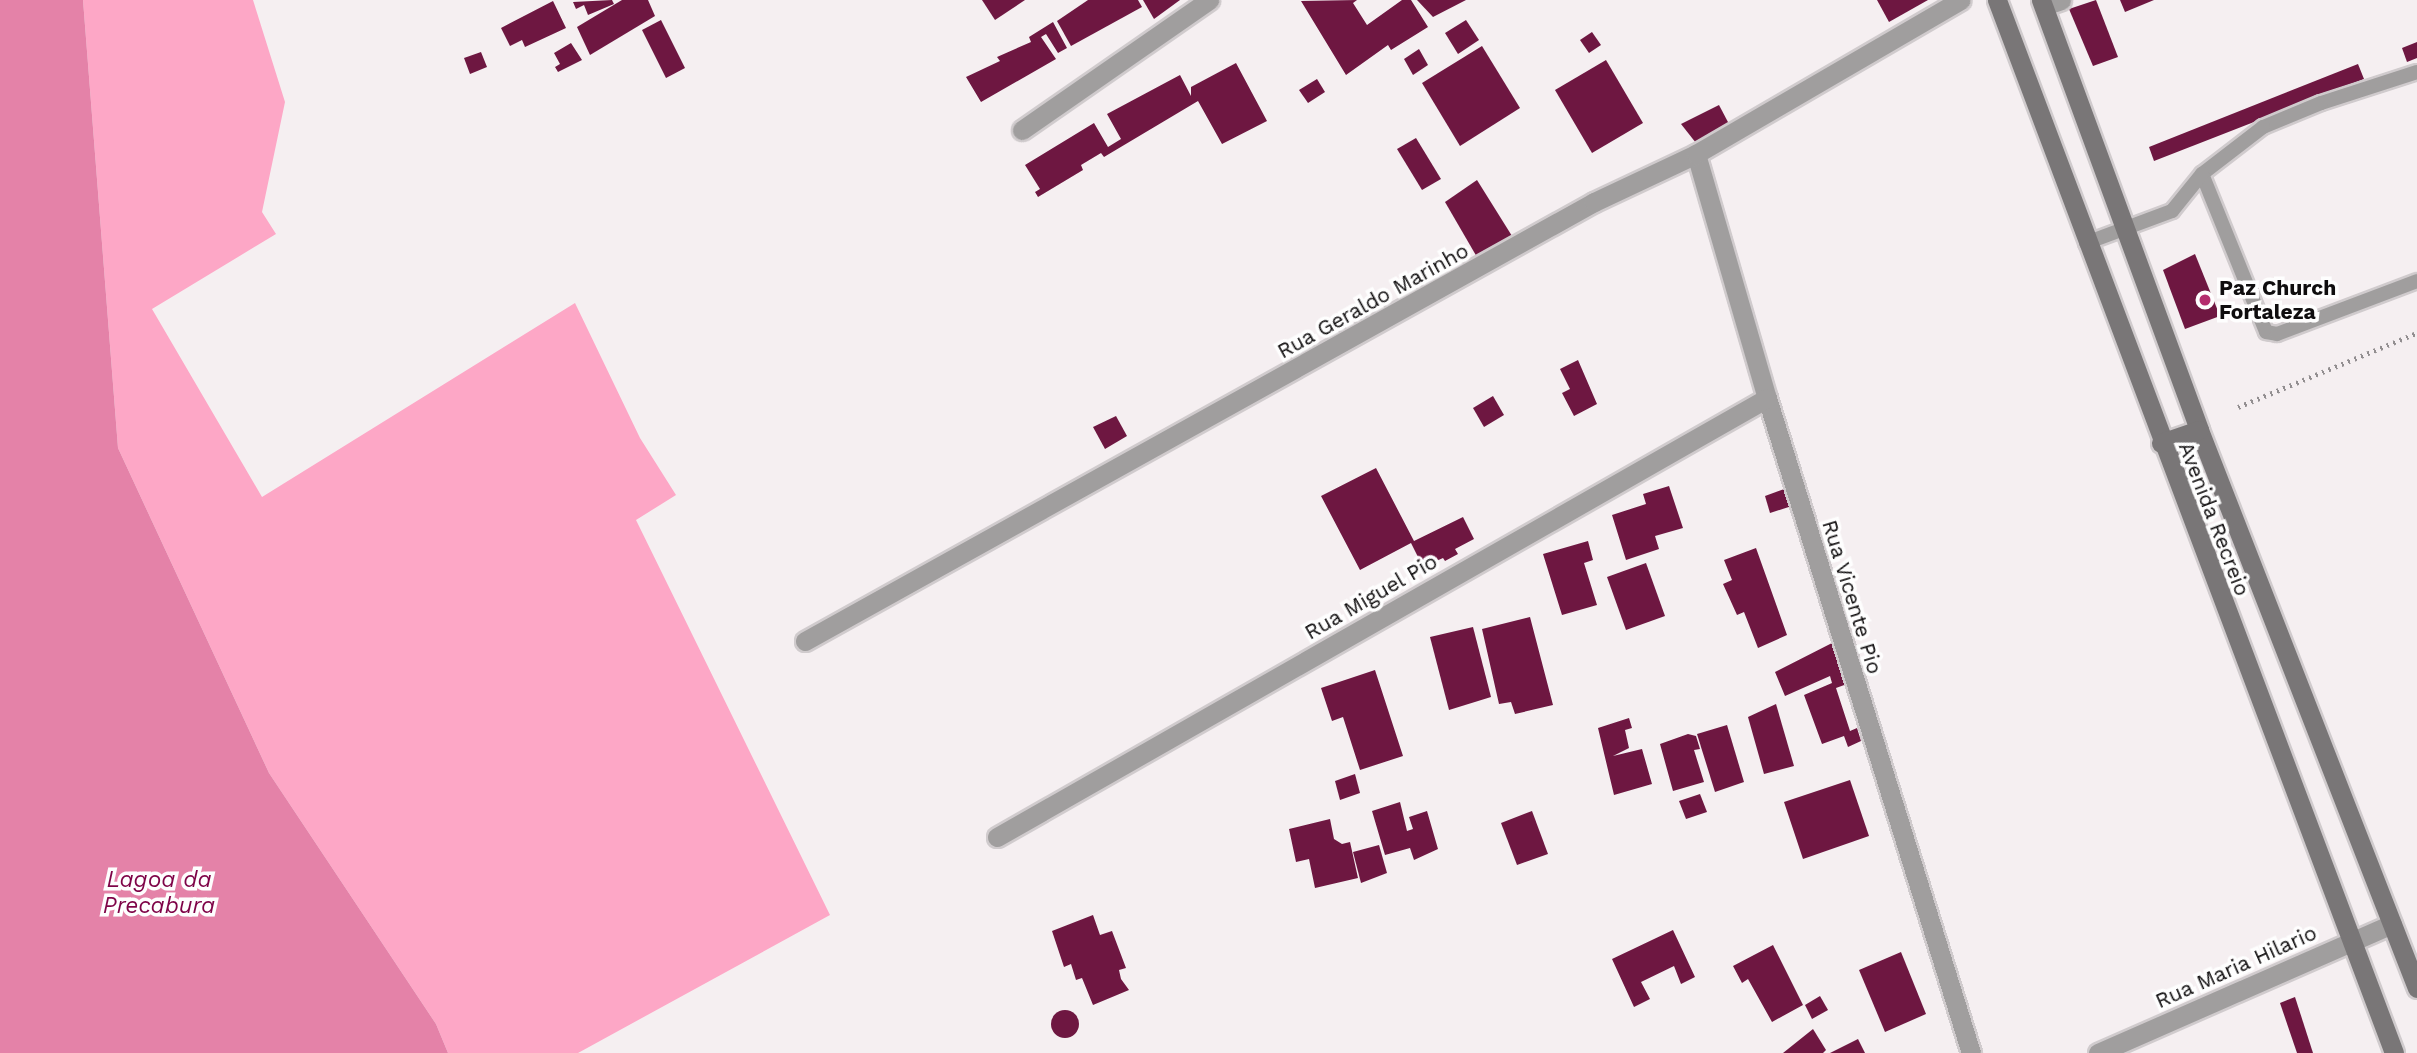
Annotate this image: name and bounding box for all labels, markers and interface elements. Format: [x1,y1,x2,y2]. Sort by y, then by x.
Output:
street label: Rua Geraldo Marinho [1273,238,1473,364]
place label: Paz Church Fortaleza [2219,275,2336,325]
marker: Paz Church Fortaleza [2197,292,2213,308]
street label: Avenida Recreio [2173,438,2255,600]
street label: Rua Vicente Pio [1816,516,1888,678]
street label: Rua Miguel Pio [1300,549,1442,645]
water label: Lagoa da Precabura [103,866,215,920]
street label: Rua Maria Hilario [2151,920,2321,1014]

